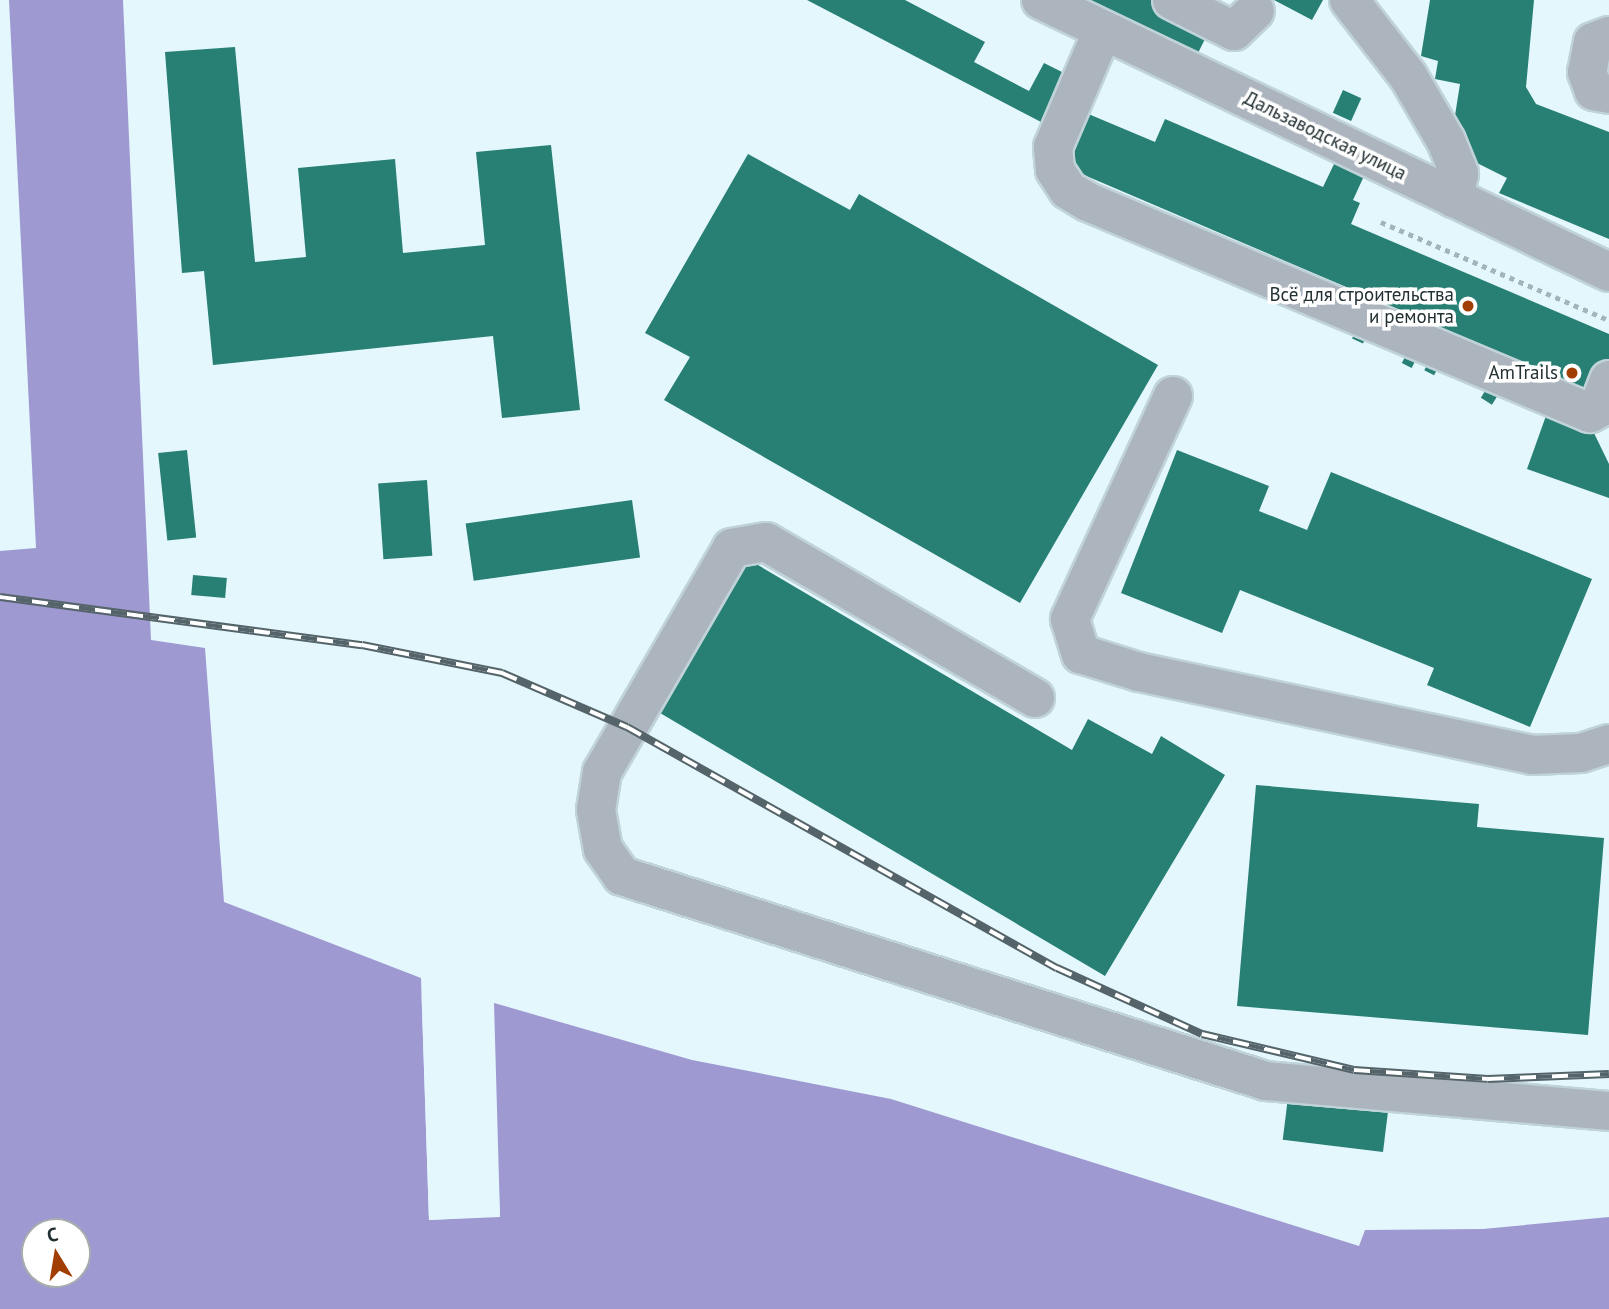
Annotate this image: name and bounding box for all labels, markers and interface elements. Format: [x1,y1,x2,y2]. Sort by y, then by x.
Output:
street label: Дальзаводская улица [1240,87,1410,185]
place label: Всё для строительства и ремонта [1269,284,1454,328]
marker: Всё для строительства и ремонта [1460,298,1476,314]
place label: AmTrails [1488,362,1558,384]
marker: AmTrails [1564,365,1580,381]
north arrow [21,1218,91,1288]
text: С [45,1222,60,1247]

